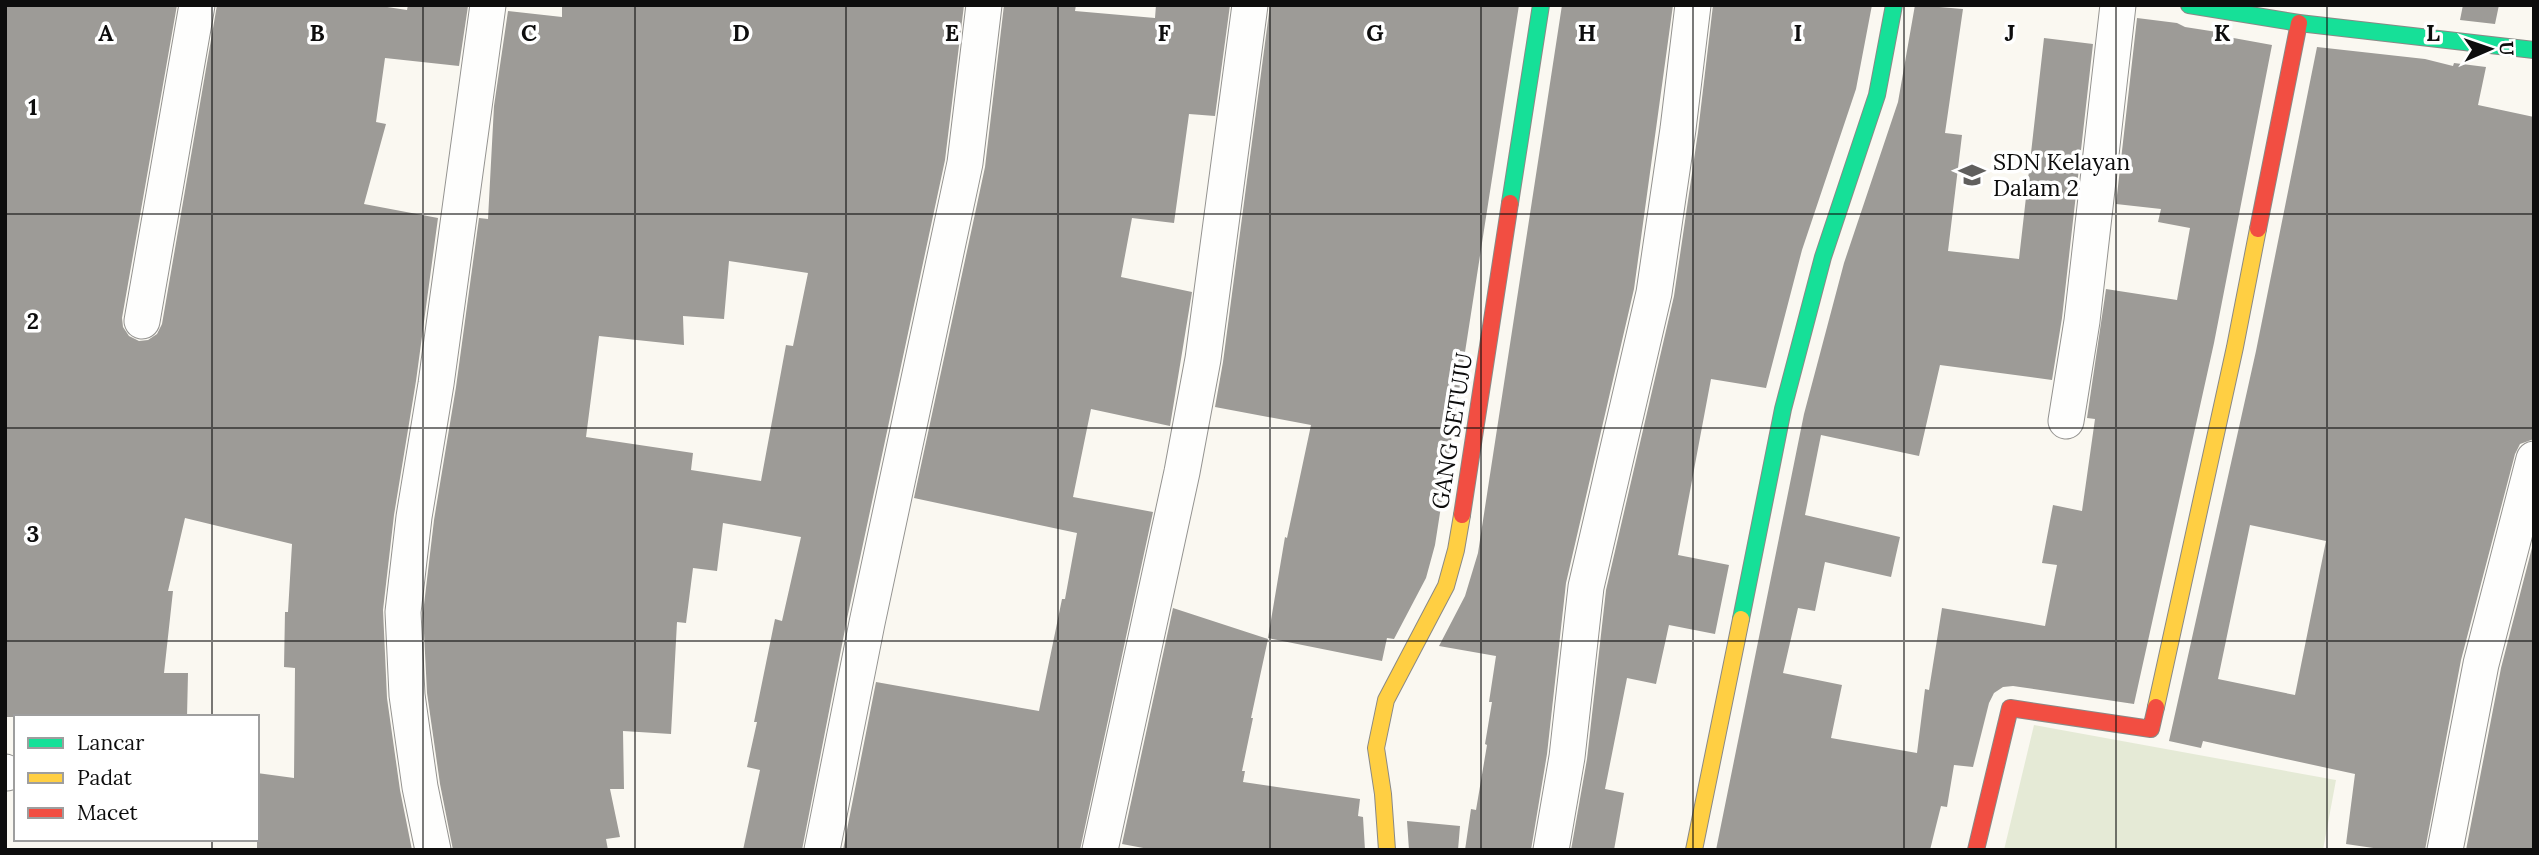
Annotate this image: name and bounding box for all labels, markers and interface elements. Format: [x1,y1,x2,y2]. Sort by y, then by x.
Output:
north arrow [2455,14,2525,84]
text: A [98,18,114,47]
text: B [309,18,325,47]
text: C [521,18,537,47]
text: D [732,18,750,47]
text: E [945,18,959,47]
text: F [1157,18,1171,47]
text: G [1366,18,1384,47]
text: H [1578,18,1596,47]
text: I [1794,18,1802,47]
text: J [2005,18,2015,47]
text: K [2214,18,2231,47]
text: L [2426,18,2440,47]
text: U [2495,41,2519,56]
text: 1 [28,92,38,121]
place label: SDN Kelayan Dalam 2 [1993,147,2130,202]
school or university icon: SDN Kelayan Dalam 2 [1957,160,1987,190]
text: 2 [27,306,39,335]
street label: GANG SETUJU [1425,351,1478,511]
text: 3 [27,519,39,548]
legend [14,715,259,841]
text: Lancar [77,729,144,756]
text: Padat [77,764,133,791]
text: Macet [77,799,138,826]

